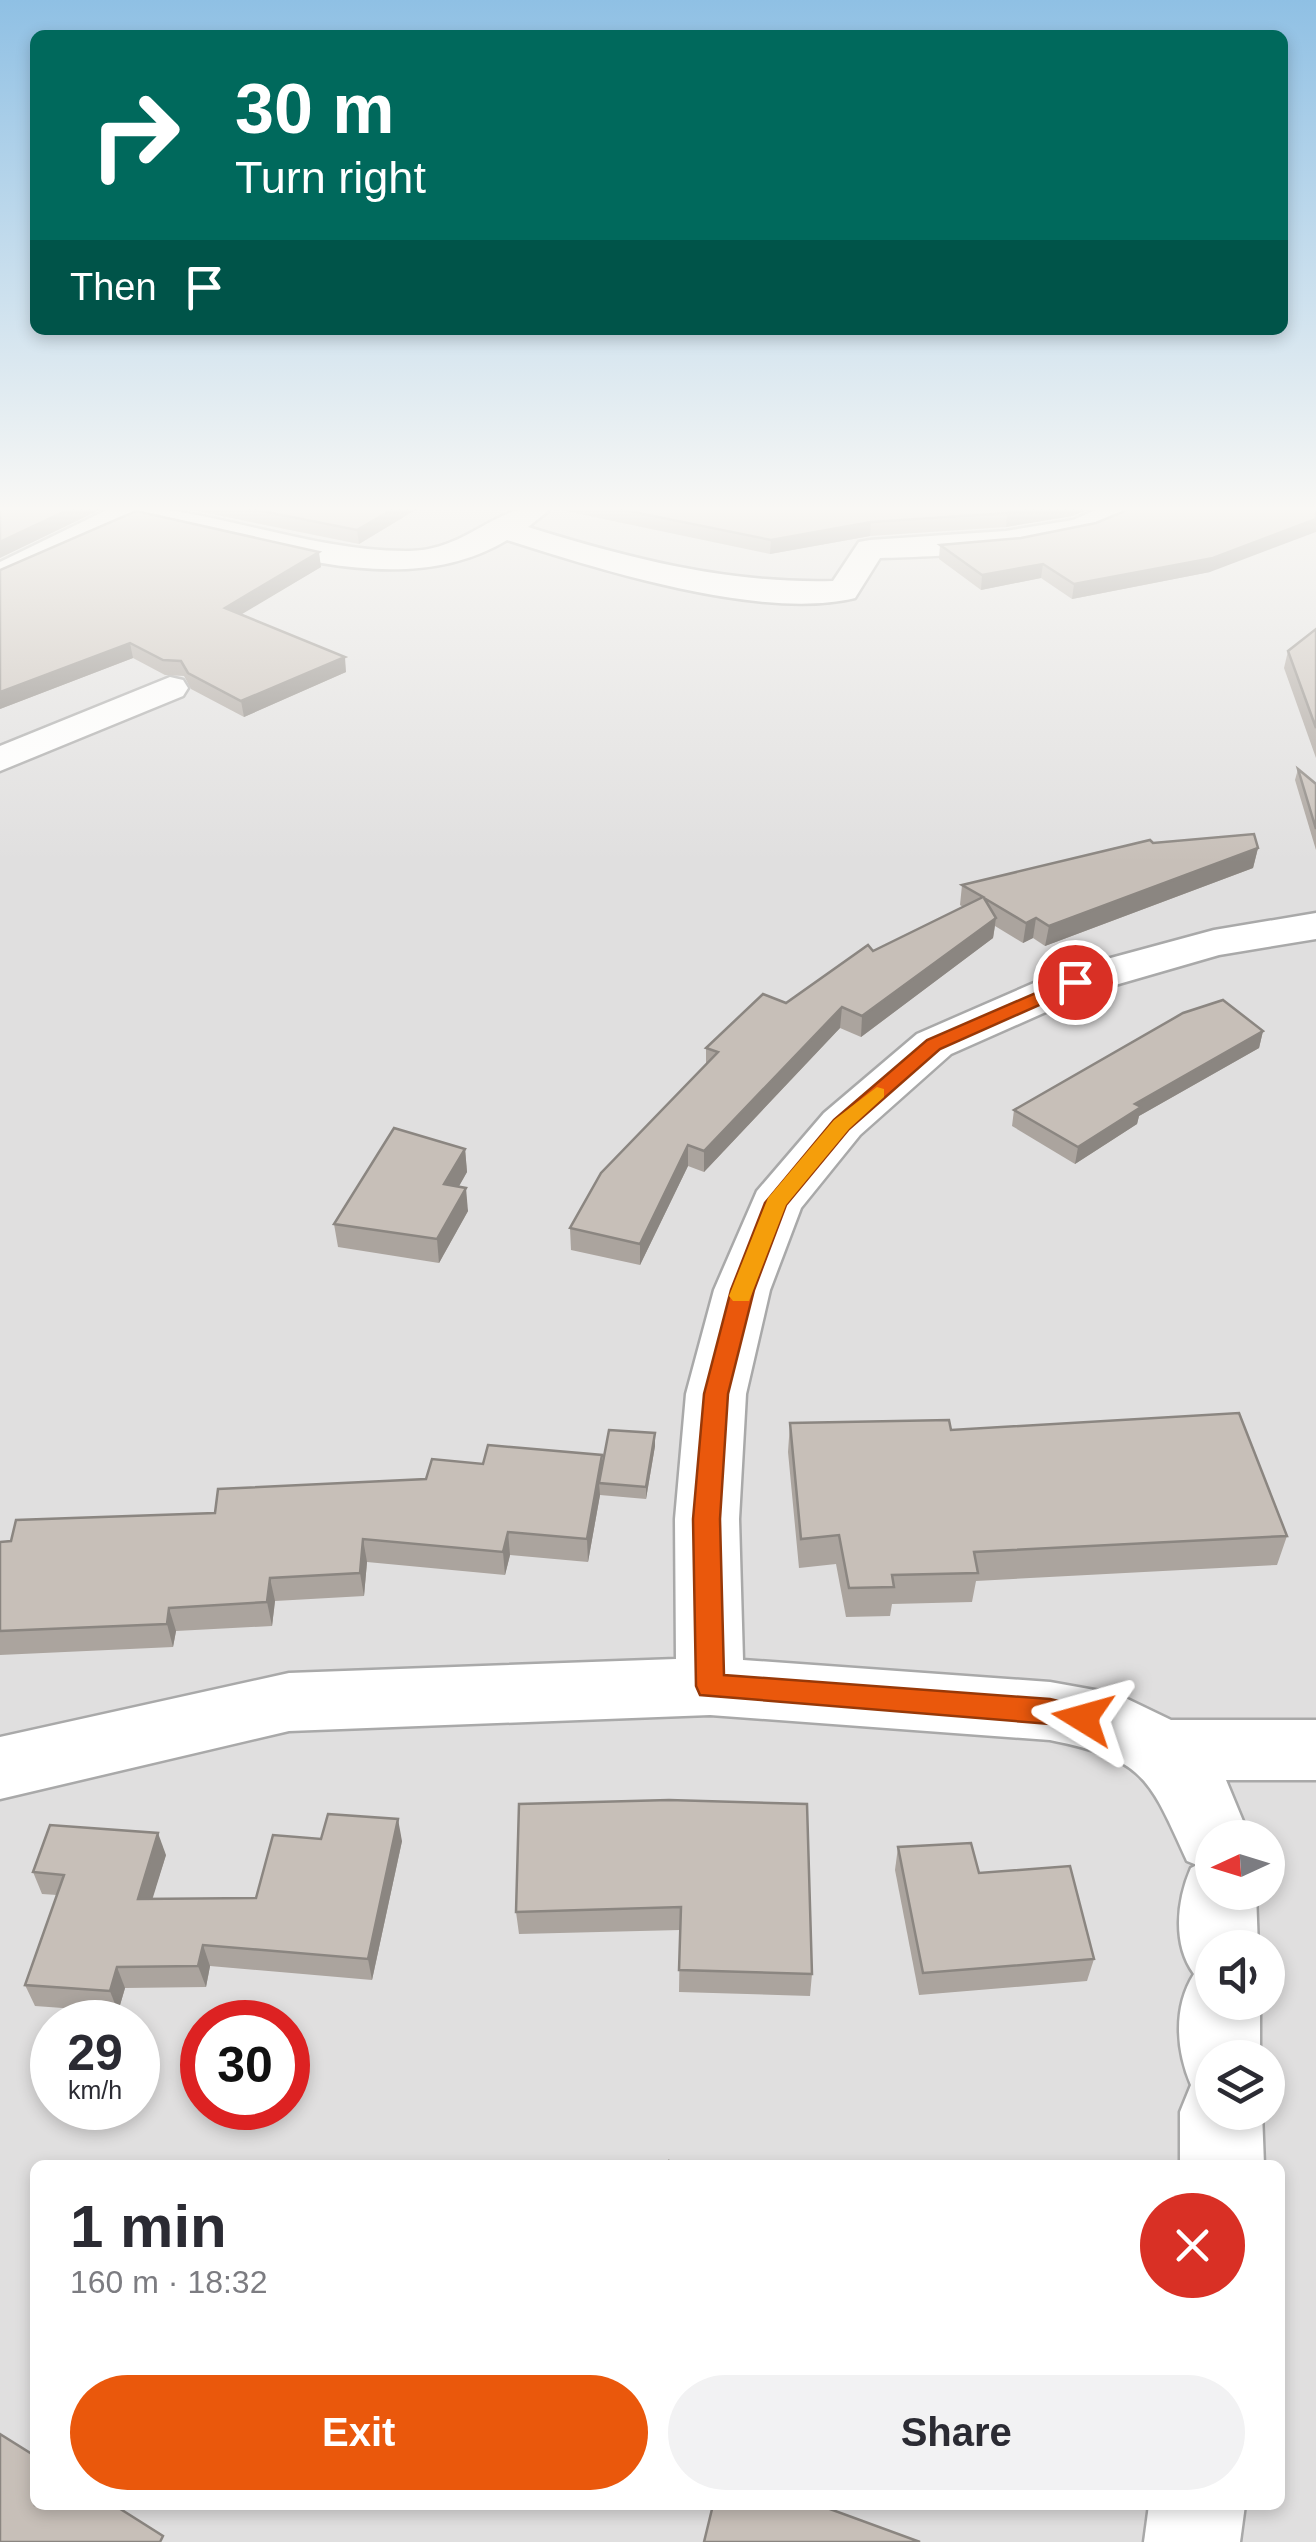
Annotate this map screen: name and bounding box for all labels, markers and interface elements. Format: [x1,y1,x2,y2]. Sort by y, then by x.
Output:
icon: right [70,70,200,200]
text: 30 m [235,70,395,148]
text: Turn right [235,152,426,203]
icon: arrive [177,260,232,315]
text: Then [70,266,157,308]
pin [1033,940,1118,1025]
icon: arrive [1048,955,1103,1010]
position arrow [1031,1666,1135,1770]
north arrow [1195,1820,1285,1910]
map controls [1195,1820,1285,2130]
button: sound [1195,1930,1285,2020]
speed limit sign: 30 [180,2000,310,2130]
text: 29 [67,2025,123,2081]
button: layers [1195,2040,1285,2130]
text: km/h [68,2076,122,2104]
text: 1 min [70,2193,227,2260]
button: close [1140,2193,1245,2298]
text: 160 m · 18:32 [70,2264,267,2300]
button: Exit [70,2375,648,2490]
button: Share [668,2375,1245,2490]

